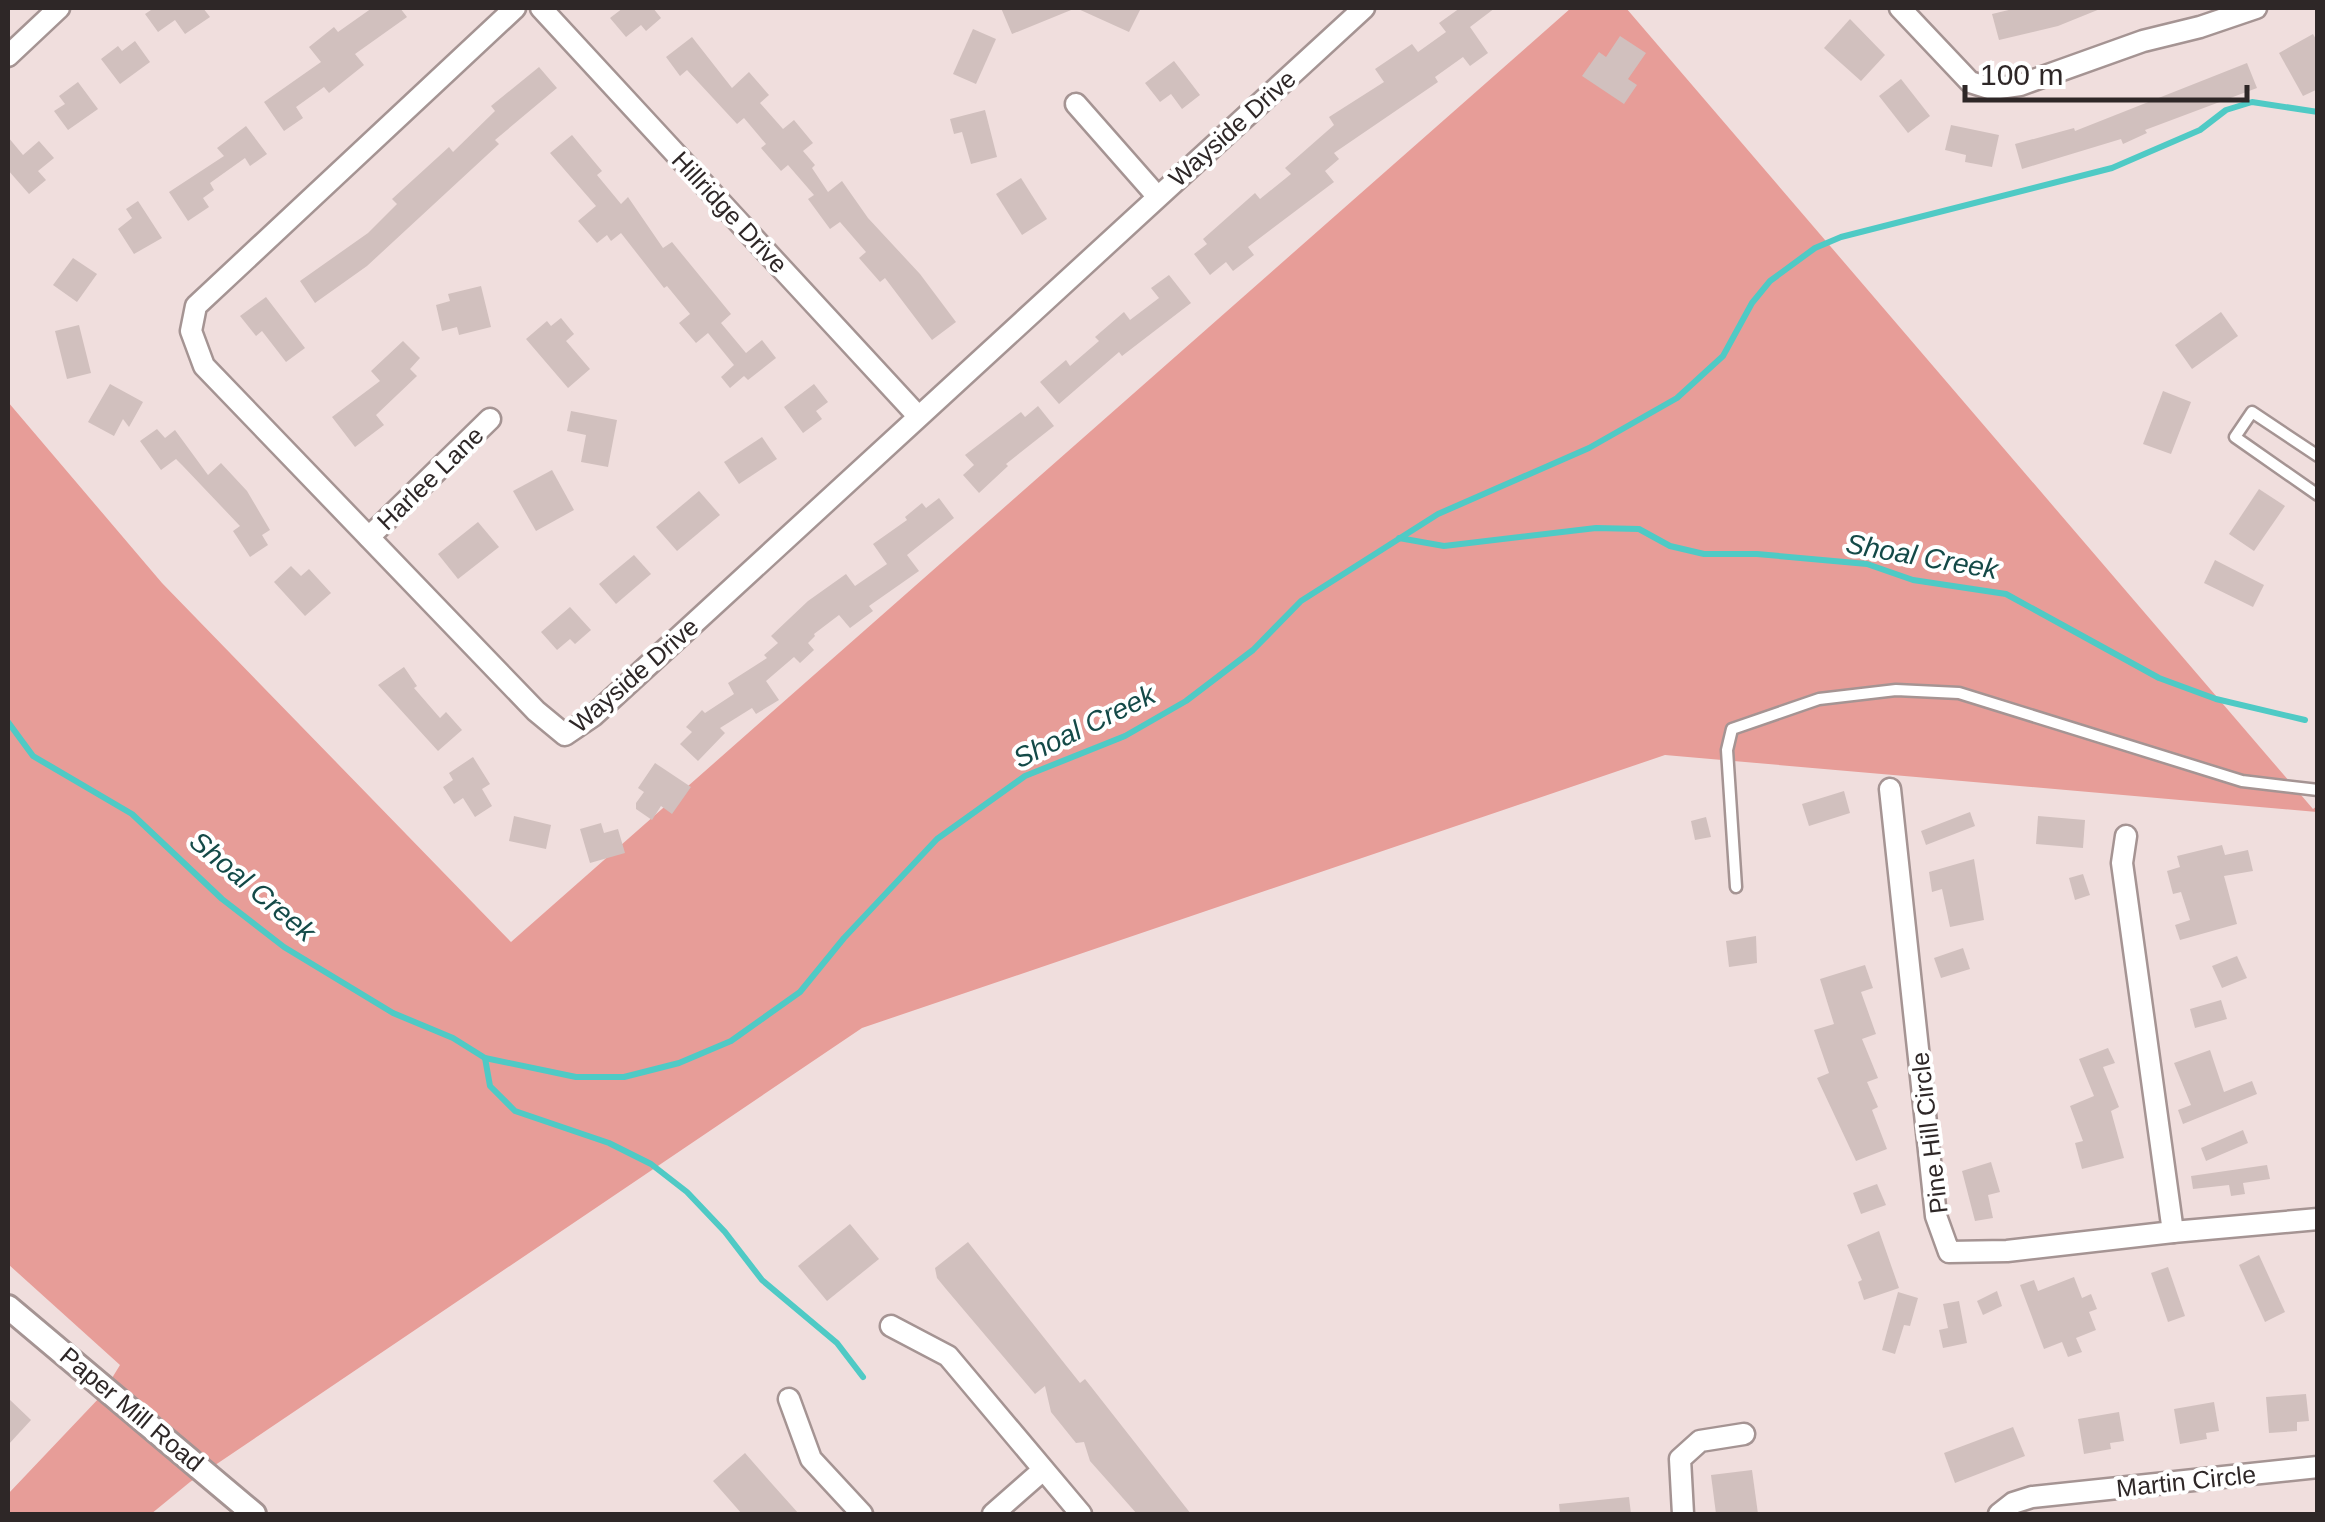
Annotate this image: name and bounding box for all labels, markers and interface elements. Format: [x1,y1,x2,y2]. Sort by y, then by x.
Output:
scale bar [1965,40,2248,102]
text: 100 m [1980,58,2063,91]
street label: Wayside Drive [1163,64,1301,192]
street label: Hillridge Drive [667,146,793,278]
street label: Harlee Lane [371,421,489,535]
water label: Shoal Creek [1843,528,2002,585]
street label: Wayside Drive [564,612,704,738]
water label: Shoal Creek [1008,678,1162,774]
water label: Shoal Creek [184,825,323,949]
street label: Pine Hill Circle [1905,1051,1953,1215]
street label: Paper Mill Road [55,1341,209,1477]
street label: Martin Circle [2115,1460,2257,1502]

